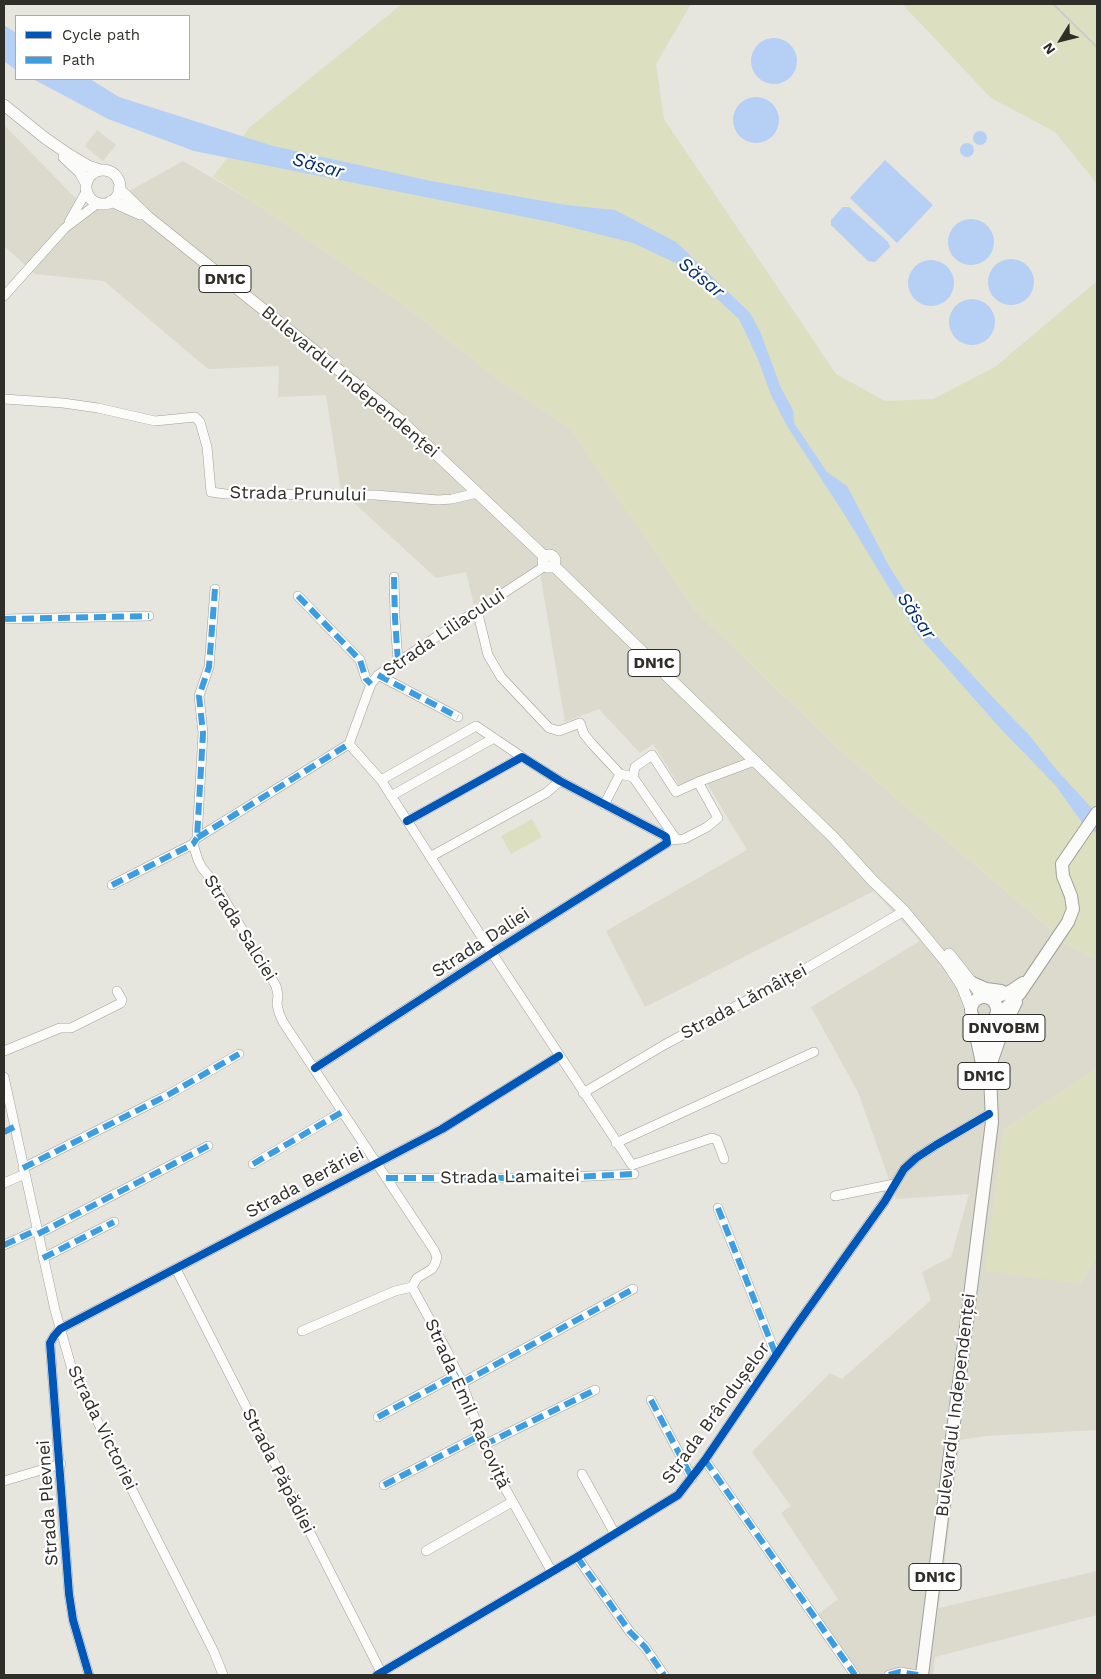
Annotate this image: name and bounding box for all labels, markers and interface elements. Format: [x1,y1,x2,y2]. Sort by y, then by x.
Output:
legend [15,15,190,80]
north arrow [1036,15,1086,65]
text: Cycle path [62,26,140,44]
text: N [1039,40,1058,58]
text: Path [62,51,95,69]
water label: Săsar [290,148,346,184]
water label: Săsar [673,253,729,303]
road number: DN1C [199,266,251,292]
street label: Bulevardul Independenței [257,301,443,463]
street label: Strada Prunului [229,482,367,506]
street label: Strada Liliacului [379,584,509,682]
water label: Săsar [892,588,940,644]
road number: DN1C [628,650,680,676]
street label: Strada Salciei [199,871,281,985]
street label: Strada Daliei [428,903,534,983]
street label: Strada Lămâiței [677,960,811,1044]
road number: DNVOBM [963,1014,1045,1042]
road number: DN1C [958,1062,1010,1090]
street label: Strada Berăriei [242,1143,368,1223]
street label: Strada Lamaitei [440,1165,580,1189]
street label: Bulevardul Independenței [932,1292,980,1518]
street label: Strada Emil Racoviță [420,1316,514,1492]
street label: Strada Brândușelor [657,1338,775,1488]
street label: Strada Victoriei [62,1362,142,1494]
street label: Strada Păpădiei [237,1405,319,1537]
street label: Strada Plevnei [33,1439,63,1567]
road number: DN1C [909,1564,961,1590]

